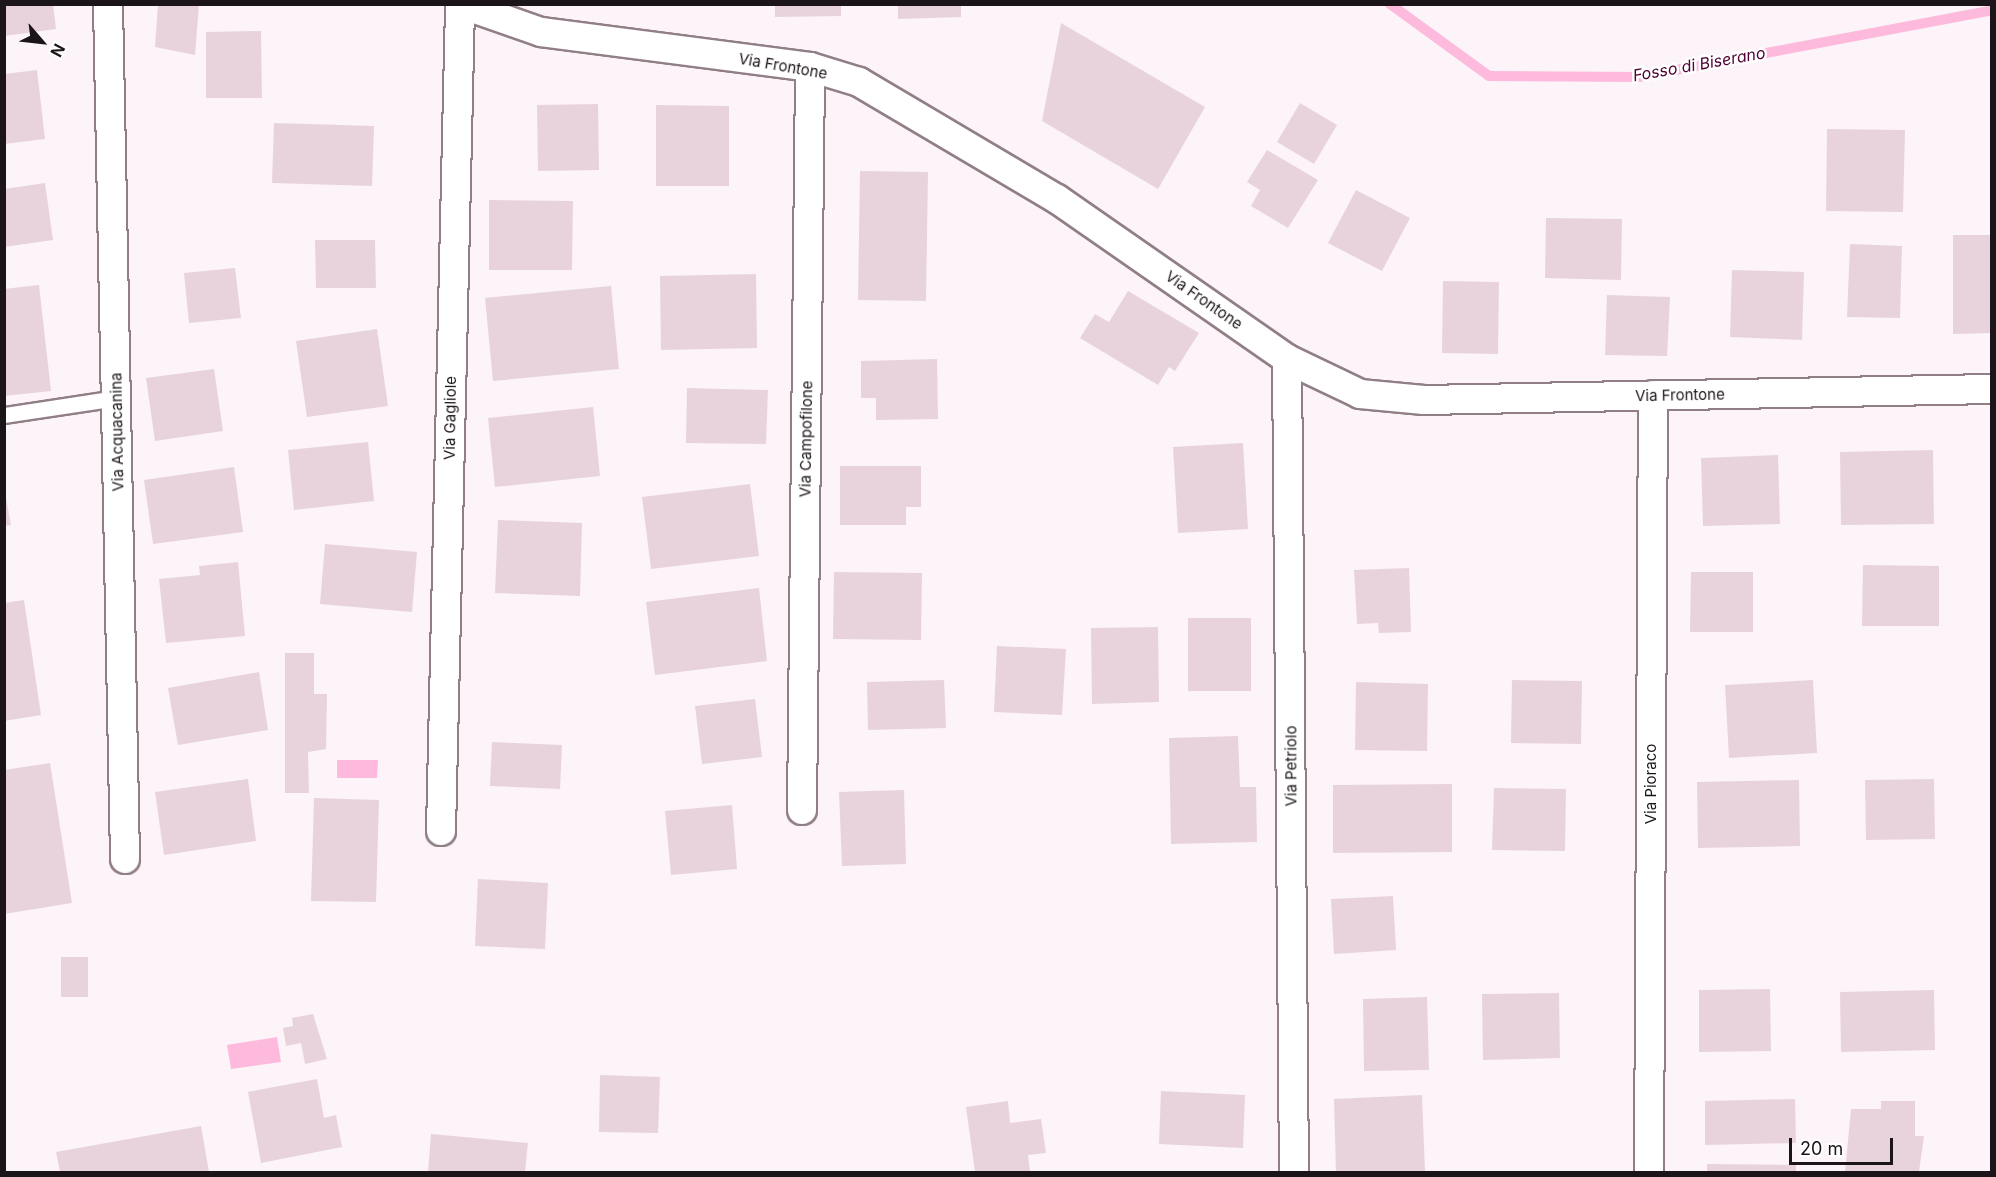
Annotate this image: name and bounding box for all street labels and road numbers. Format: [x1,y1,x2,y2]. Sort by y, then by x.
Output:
street label: Via Frontone [737,49,829,83]
street label: Via Frontone [1162,267,1246,333]
street label: Via Acquacanina [107,372,127,492]
street label: Via Gagliole [440,376,460,460]
street label: Via Campofilone [796,380,816,498]
street label: Via Frontone [1635,385,1725,405]
street label: Via Petriolo [1282,726,1300,806]
street label: Via Pioraco [1642,744,1660,824]

